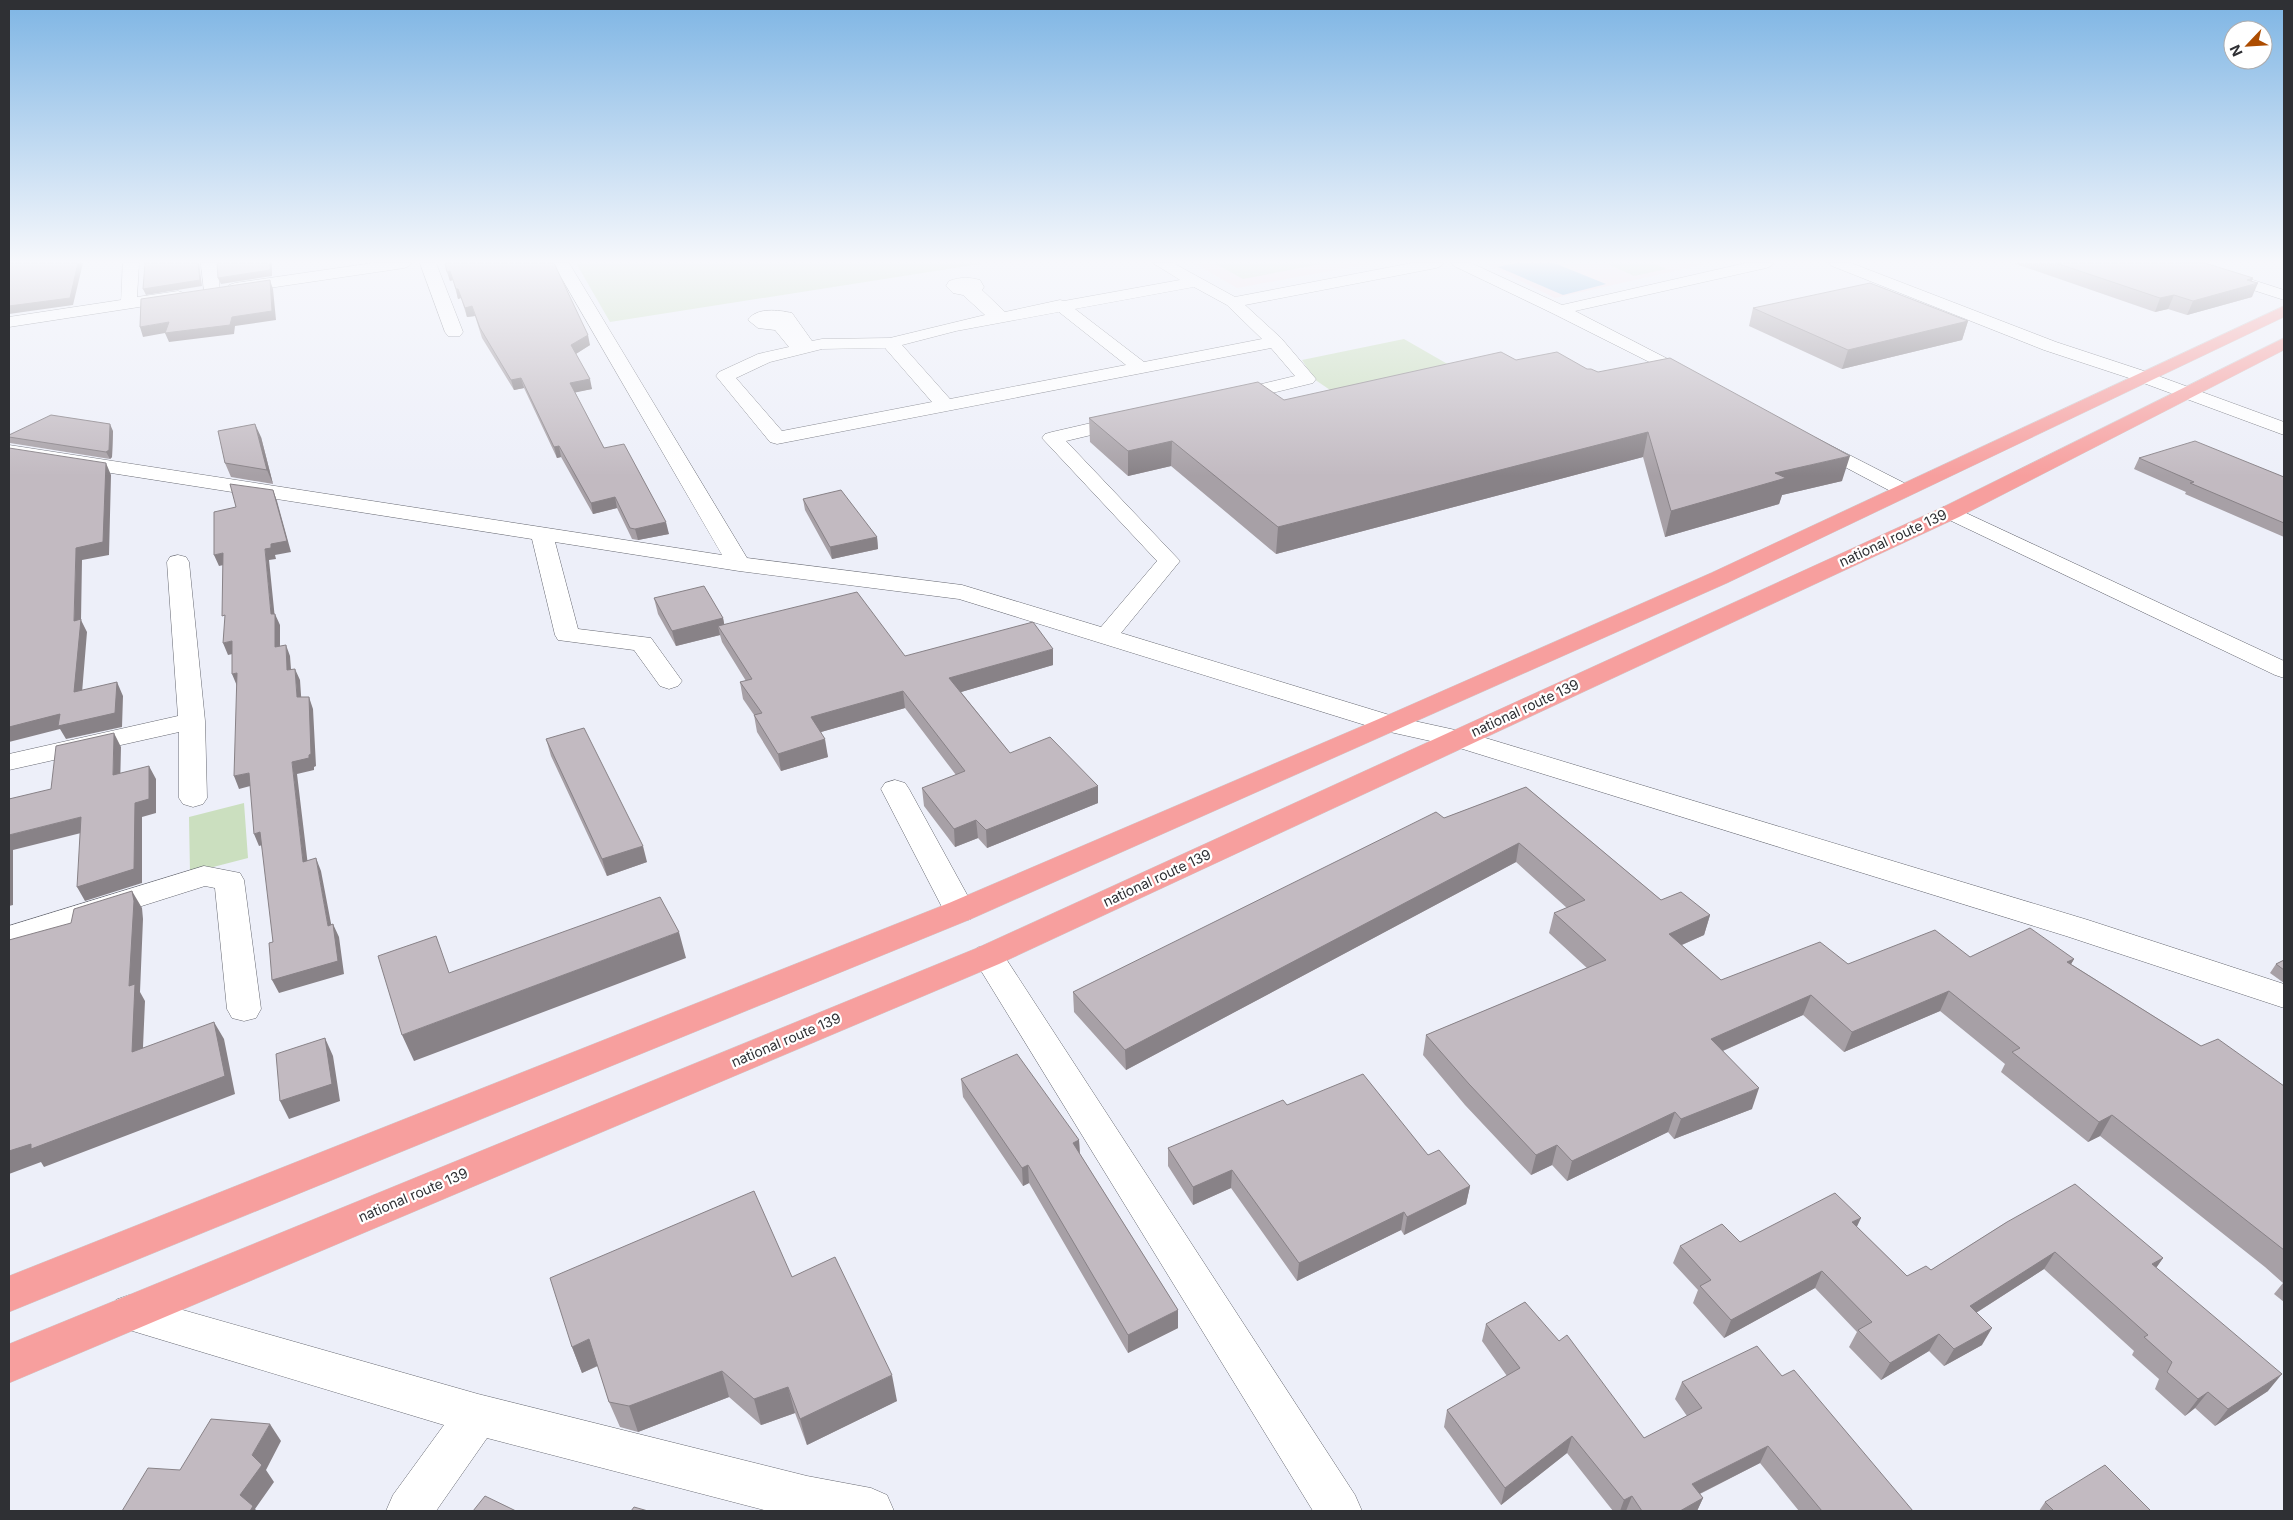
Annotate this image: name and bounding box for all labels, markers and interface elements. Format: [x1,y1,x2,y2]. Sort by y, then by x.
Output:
north arrow [2223,20,2273,70]
text: N [2226,42,2246,59]
street label: national route 139 [1836,505,1950,570]
street label: national route 139 [1468,675,1582,740]
street label: national route 139 [1100,845,1214,910]
street label: national route 139 [729,1009,843,1070]
street label: national route 139 [356,1164,470,1225]

